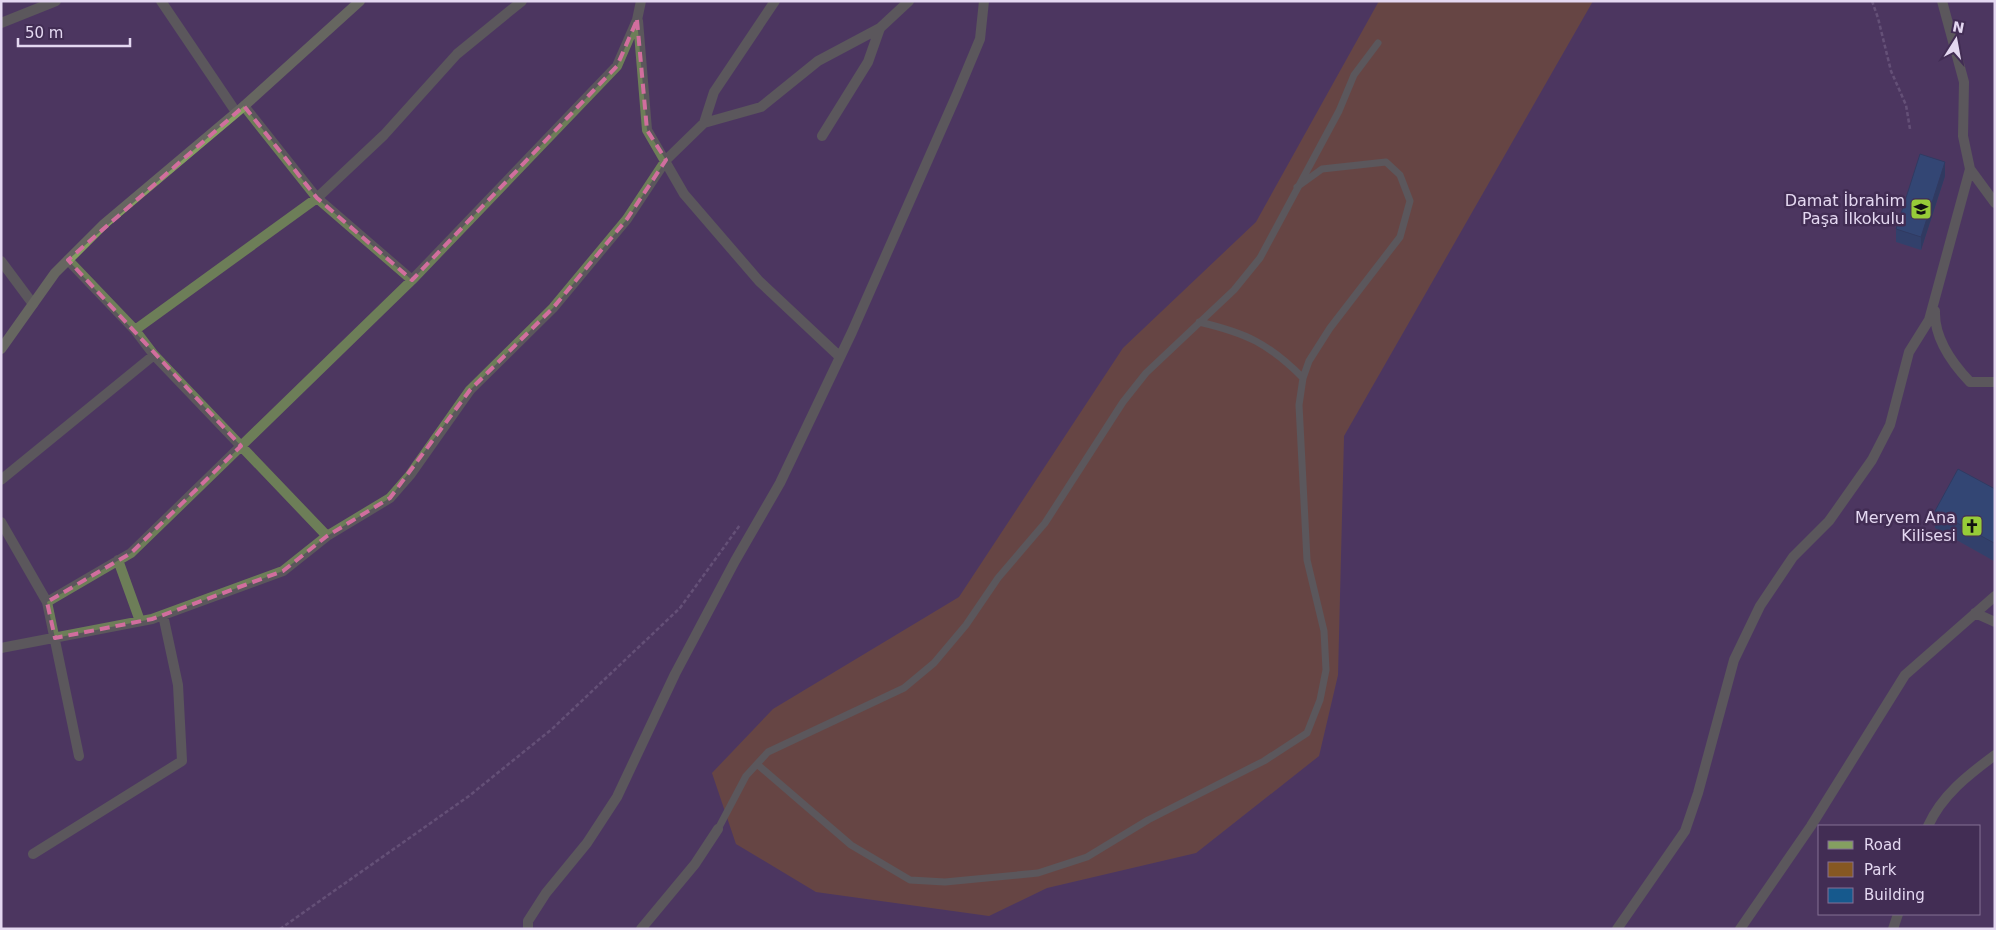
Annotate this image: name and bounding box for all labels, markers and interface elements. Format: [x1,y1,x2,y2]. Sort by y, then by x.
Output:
scale bar [18,15,130,47]
north arrow [1931,15,1981,65]
text: N [1951,18,1966,36]
text: 50 m [25,24,63,42]
place label: Damat İbrahim Paşa İlkokulu [1785,191,1905,228]
school or university icon: Damat İbrahim Paşa İlkokulu [1909,197,1933,221]
place label: Meryem Ana Kilisesi [1855,508,1956,545]
church icon: Meryem Ana Kilisesi [1960,514,1984,538]
legend [1818,825,1981,915]
text: Road [1864,836,1902,854]
text: Park [1864,861,1897,879]
text: Building [1864,886,1925,904]

